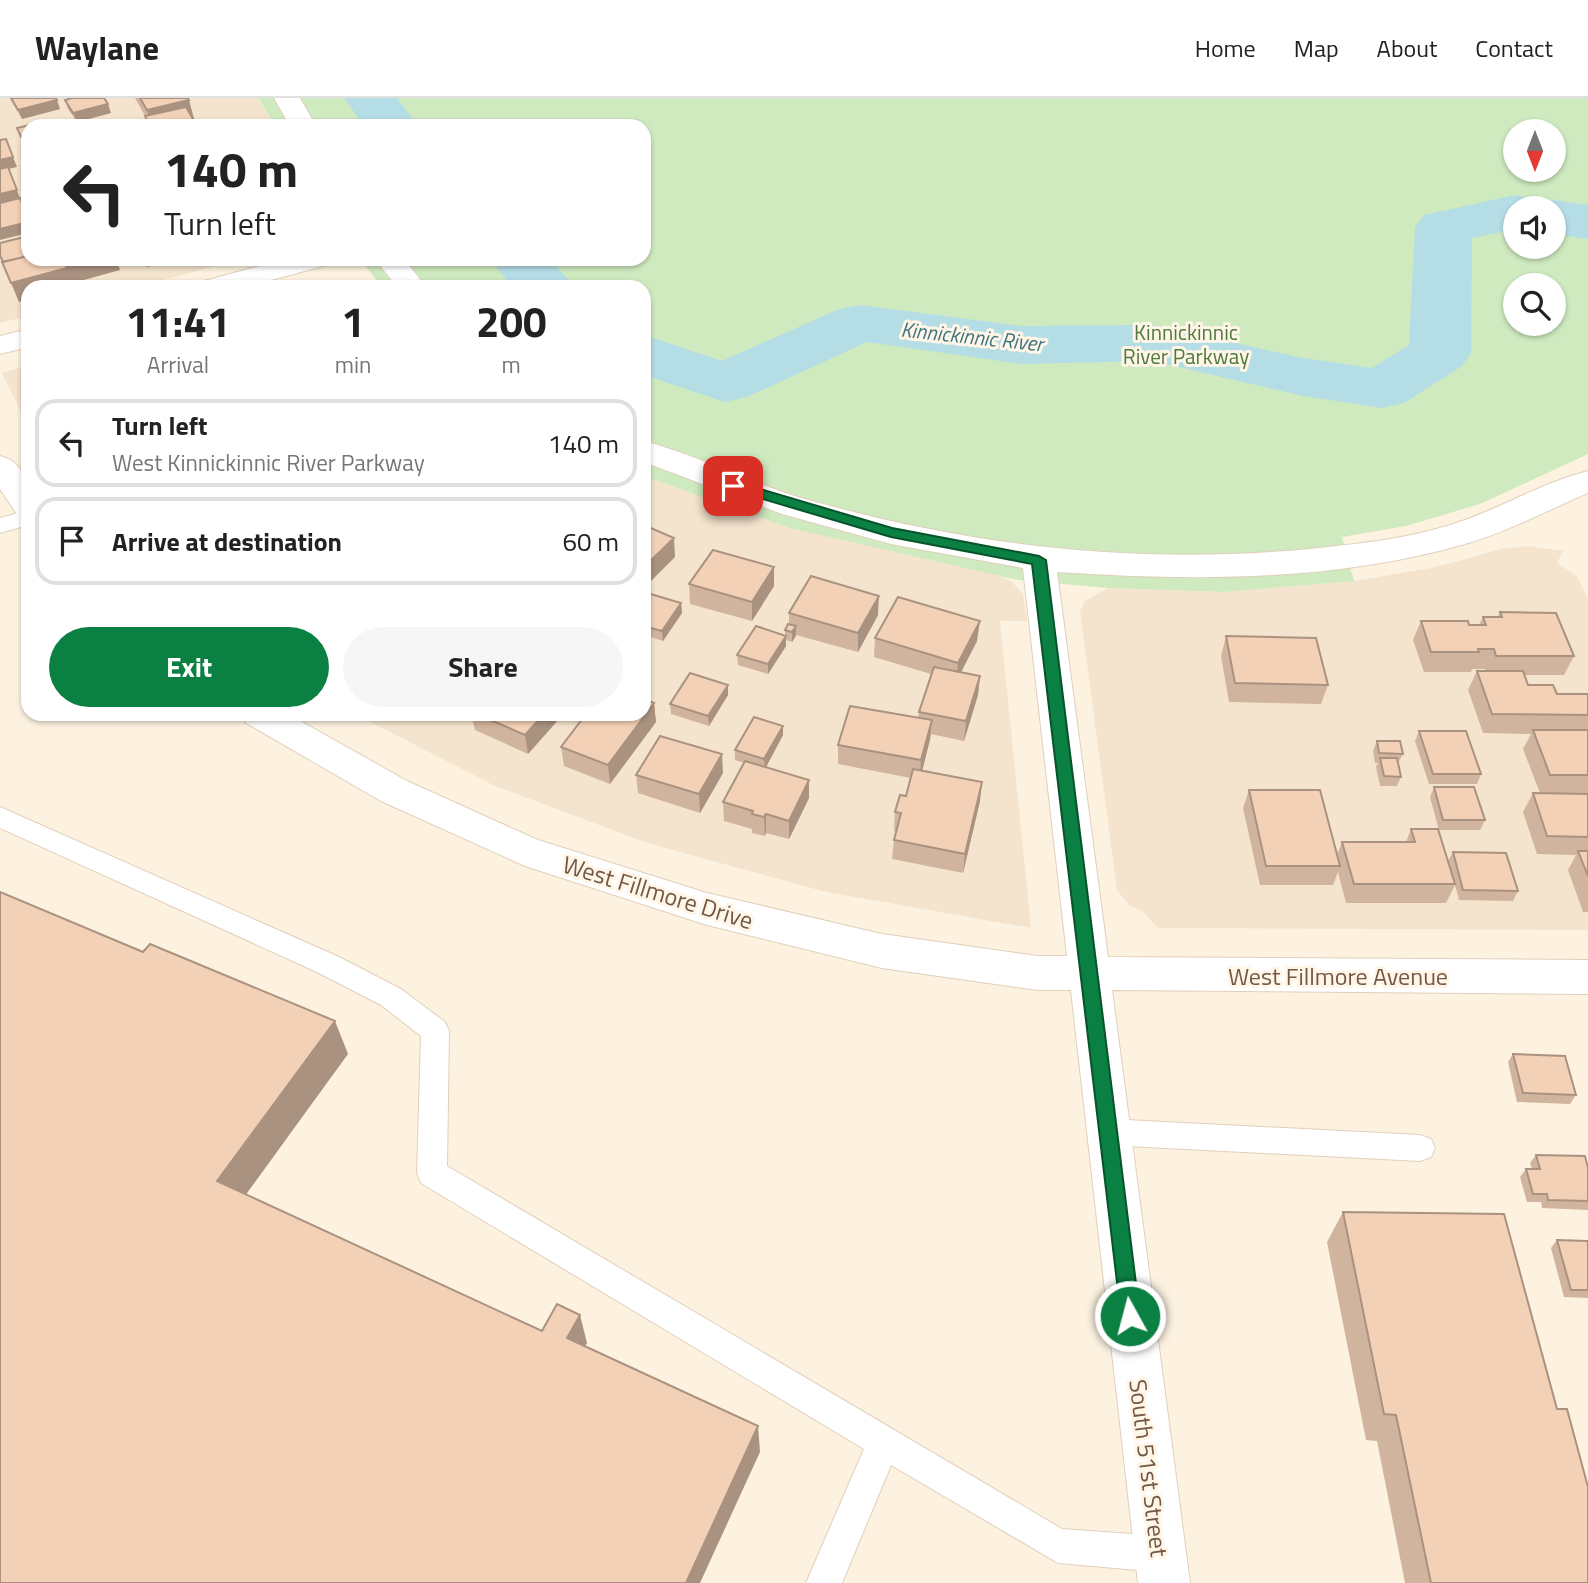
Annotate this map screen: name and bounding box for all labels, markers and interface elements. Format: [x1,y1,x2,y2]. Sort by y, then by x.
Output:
text: Waylane [35,23,159,73]
text: Home [1195,30,1256,66]
text: Map [1294,30,1339,66]
text: About [1377,30,1437,66]
text: Contact [1475,30,1553,66]
north arrow [1503,119,1566,182]
map controls [1503,119,1566,336]
text: 140 m [164,131,298,206]
icon: left [49,147,140,238]
button: sound [1503,196,1566,259]
text: Turn left [164,199,276,247]
button: search [1503,273,1566,336]
text: 11:41 [125,289,230,353]
text: 1 [341,289,365,353]
text: 200 [476,289,546,353]
water label: Kinnickinnic River [899,313,1047,360]
park label: Kinnickinnic River Parkway [1123,316,1249,372]
text: Arrival [147,347,209,382]
text: min [335,347,371,382]
text: m [502,347,521,382]
text: Turn left [112,406,207,445]
icon: left [53,424,91,462]
text: 140 m [548,424,619,463]
text: West Kinnickinnic River Parkway [112,445,425,480]
pin [703,456,763,516]
icon: arrive [714,467,752,505]
icon: arrive [53,522,91,560]
text: Arrive at destination [112,522,342,561]
text: 60 m [562,522,619,561]
button: Exit [49,627,329,707]
button: Share [343,627,623,707]
street label: West Fillmore Drive [558,846,758,938]
street label: West Fillmore Avenue [1228,958,1448,994]
position arrow [1093,1279,1167,1353]
street label: South 51st Street [1120,1377,1178,1559]

